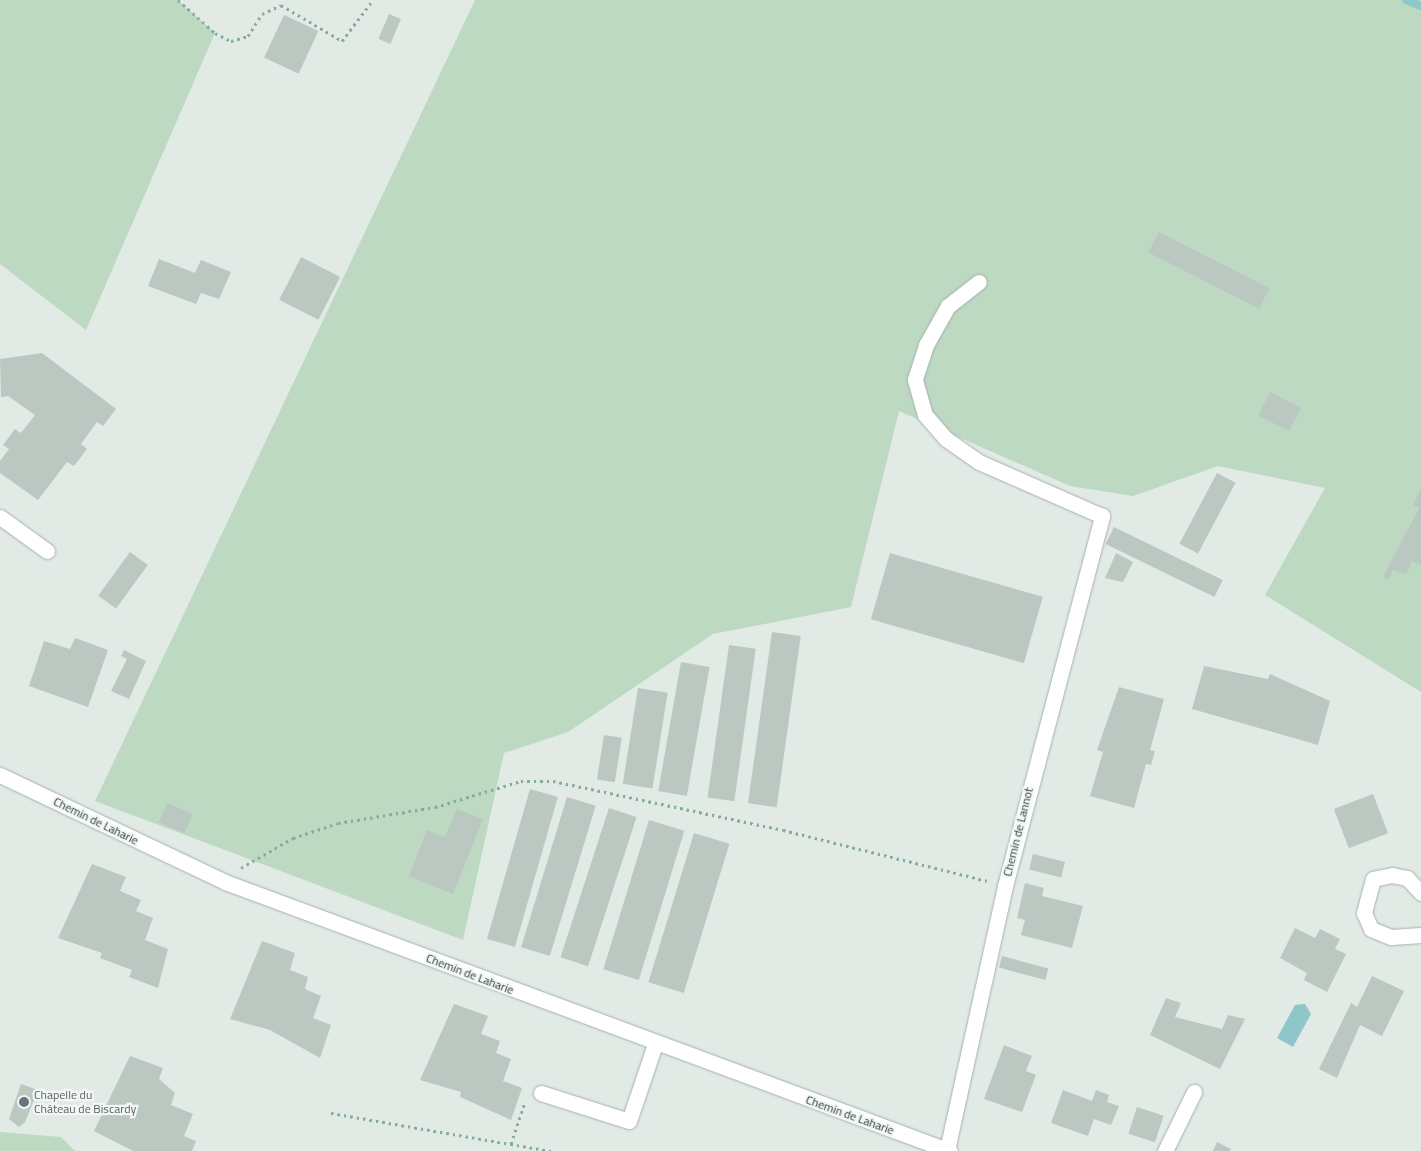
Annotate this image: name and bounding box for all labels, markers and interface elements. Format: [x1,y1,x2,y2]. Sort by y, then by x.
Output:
street label: Chemin de Lannot [1000,786,1036,878]
street label: Chemin de Laharie [51,794,141,848]
street label: Chemin de Laharie [424,951,516,997]
place label: Chapelle du Château de Biscardy [34,1088,136,1116]
street label: Chemin de Laharie [804,1092,896,1138]
marker: Chapelle du Château de Biscardy [18,1096,30,1108]

